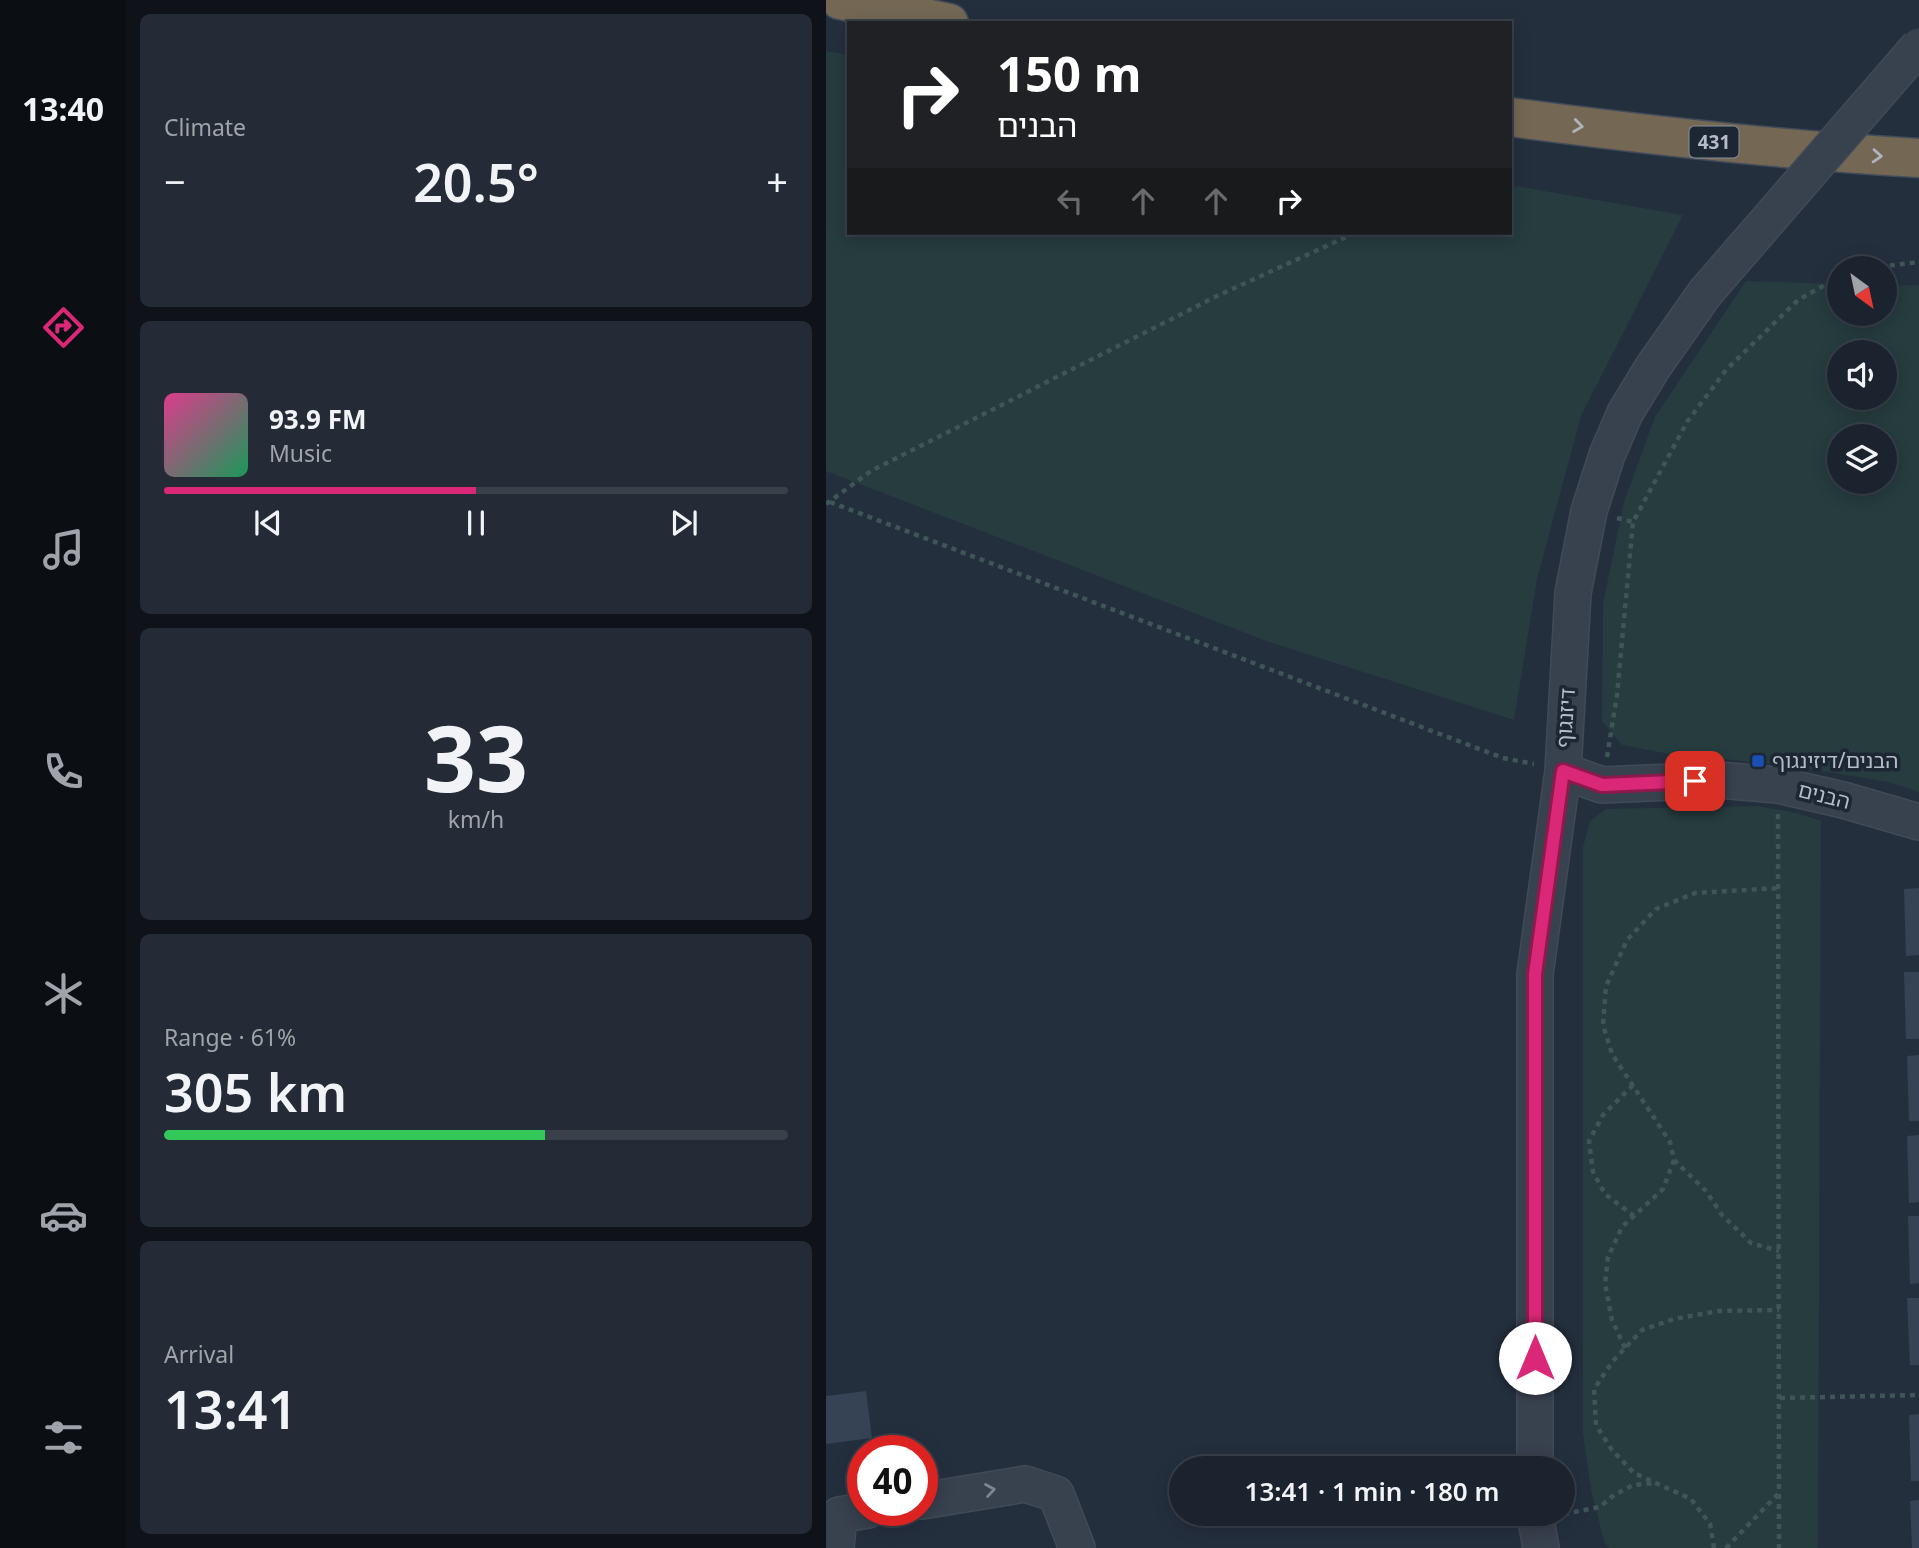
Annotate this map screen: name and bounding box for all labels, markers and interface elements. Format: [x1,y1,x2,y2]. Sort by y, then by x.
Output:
text: 150 m [997,40,1142,106]
icon: right [882,49,973,140]
text: 13:40 [22,87,104,130]
text: הבנים [997,103,1077,146]
text: Climate [164,111,246,143]
one-way arrow [1572,118,1584,133]
road number: 431 [1690,126,1738,158]
text: 20.5° [413,146,539,217]
one-way arrow [1872,148,1883,163]
text: − [164,155,186,207]
text: + [766,155,788,207]
icon: left [1051,182,1089,220]
icon: ahead [1124,182,1162,220]
icon: ahead [1197,182,1235,220]
icon: right [1270,182,1308,220]
north arrow [1827,256,1897,326]
map controls [1827,256,1897,494]
icon: directions [39,303,88,352]
button: sound [1827,340,1897,410]
text: 93.9 FM [269,401,366,437]
button: layers [1827,424,1897,494]
text: Music [269,437,332,469]
icon: previous [249,504,287,542]
icon: pause [457,504,495,542]
icon: next [665,504,703,542]
icon: music [39,525,88,574]
street label: דיזנגוף [1549,687,1581,749]
text: 33 [424,695,528,819]
place label: הבנים/דיזינגוף [1772,746,1898,774]
icon: phone [39,747,88,796]
pin [1665,751,1725,811]
marker: הבנים/דיזינגוף [1750,753,1766,769]
icon: arrive [1676,762,1714,800]
street label: הבנים [1795,775,1853,815]
text: km/h [448,803,504,835]
icon: climate [39,969,88,1018]
text: Range · 61% [164,1021,296,1053]
text: 305 km [164,1056,347,1127]
icon: car [39,1191,88,1240]
position arrow [1498,1321,1572,1395]
text: Arrival [164,1338,234,1370]
text: 13:41 [164,1373,297,1444]
icon: filters [39,1413,88,1462]
speed limit sign: 40 [847,1435,938,1526]
text: 13:41 · 1 min · 180 m [1245,1473,1499,1509]
one-way arrow [984,1483,996,1498]

